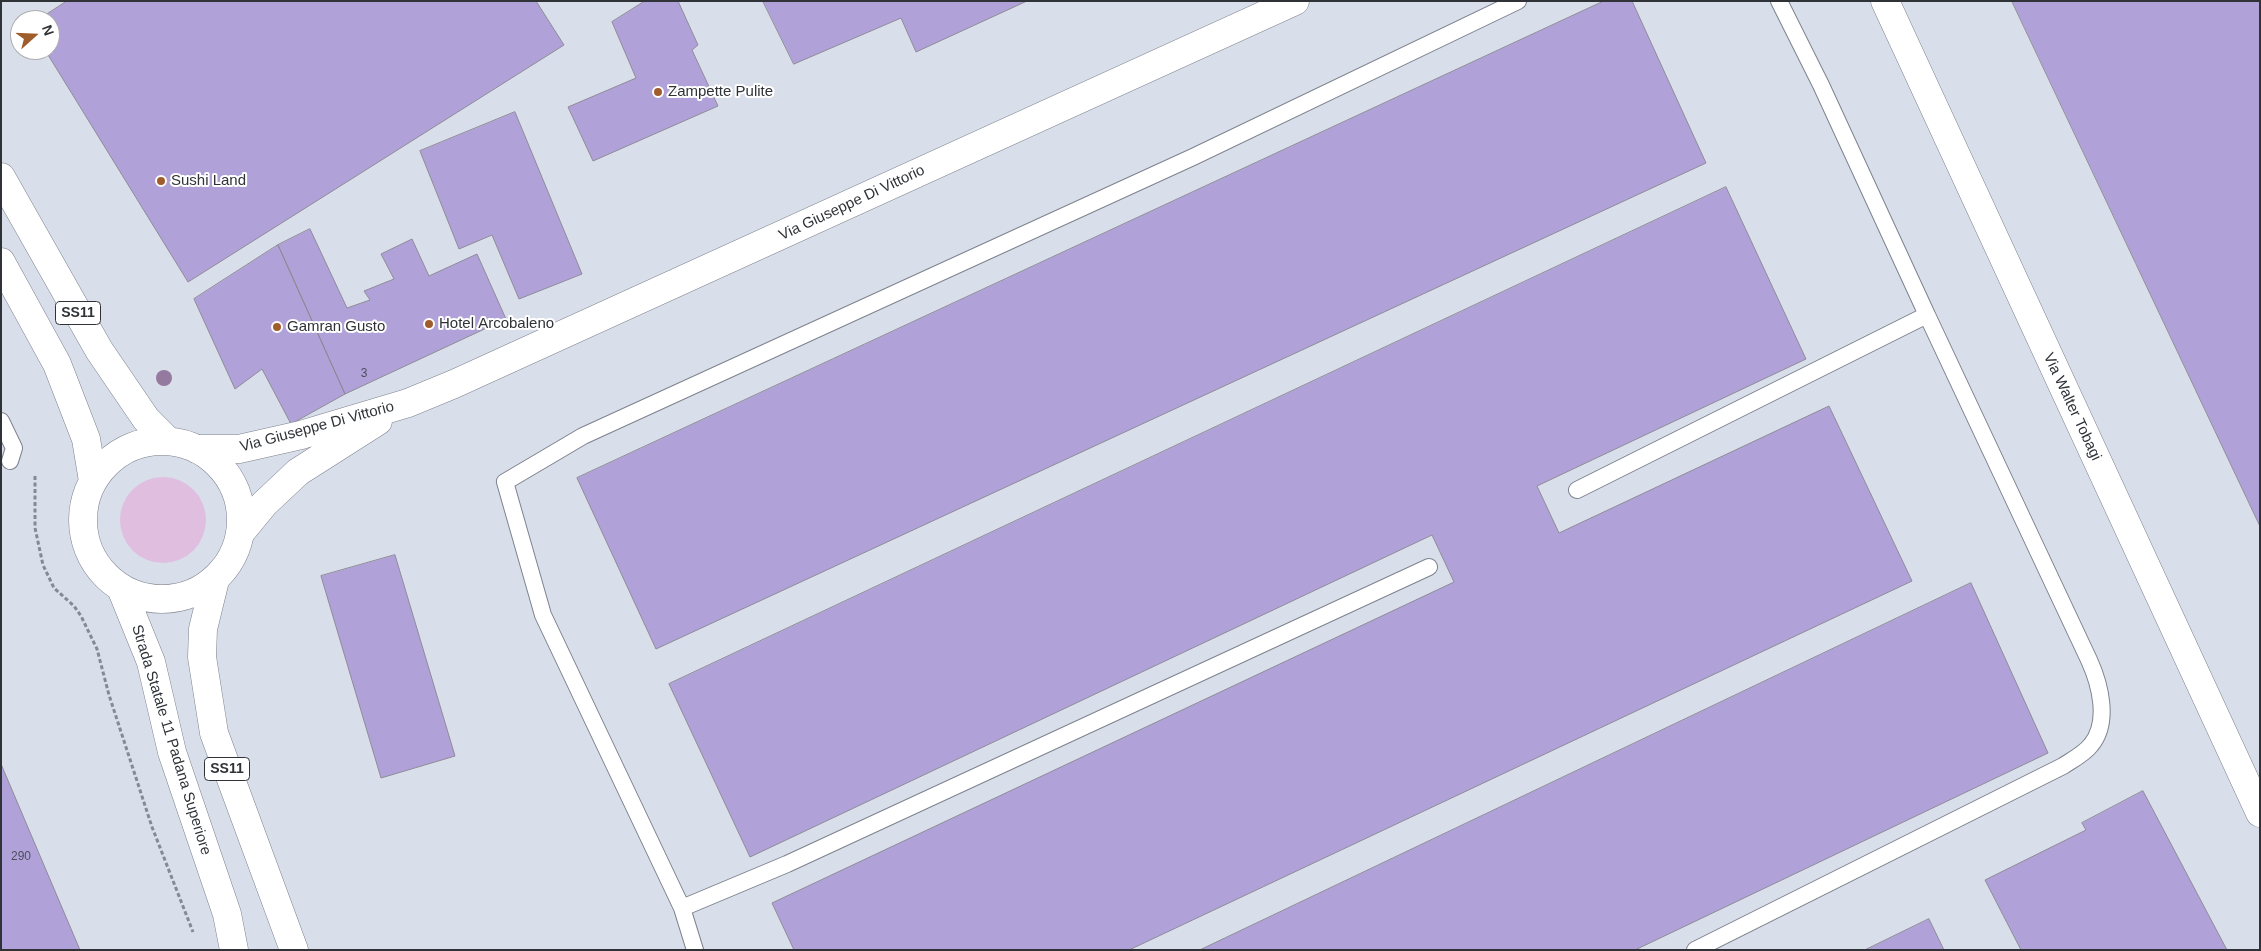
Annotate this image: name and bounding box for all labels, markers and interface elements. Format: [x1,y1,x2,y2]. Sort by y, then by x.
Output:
north arrow [10,10,60,60]
text: N [39,23,57,38]
place label: Zampette Pulite [668,83,773,101]
marker: Zampette Pulite [652,86,664,98]
street label: Via Giuseppe Di Vittorio [776,161,928,245]
place label: Sushi Land [171,172,246,190]
marker: Sushi Land [155,175,167,187]
road number: SS11 [56,302,100,324]
place label: Hotel Arcobaleno [439,315,554,333]
place label: Gamran Gusto [287,318,385,336]
marker: Hotel Arcobaleno [423,318,435,330]
marker: Gamran Gusto [271,321,283,333]
street label: Via Walter Tobagi [2039,350,2105,464]
house number: 3 [361,367,367,381]
street label: Via Giuseppe Di Vittorio [238,398,396,456]
street label: Strada Statale 11 Padana Superiore [127,623,215,857]
road number: SS11 [204,758,250,781]
house number: 290 [11,850,31,864]

